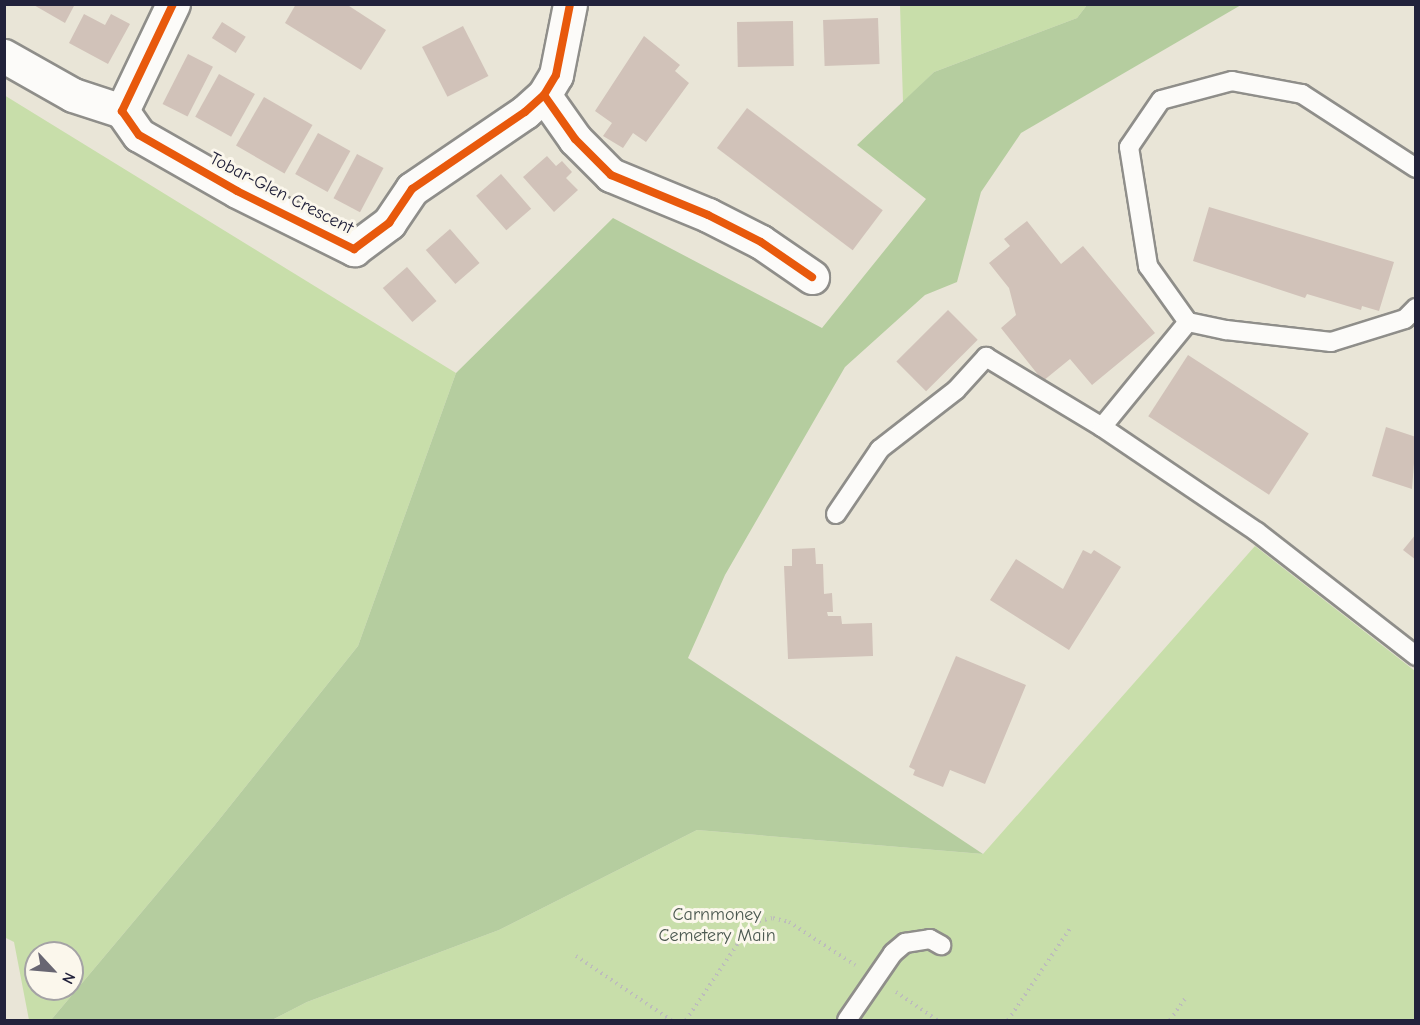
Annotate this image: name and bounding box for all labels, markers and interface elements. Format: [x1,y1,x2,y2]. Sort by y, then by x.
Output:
street label: Tobar-Glen Crescent [205,148,357,240]
park label: Carnmoney Cemetery Main [658,905,776,948]
north arrow [24,941,84,1001]
text: N [58,969,79,987]

